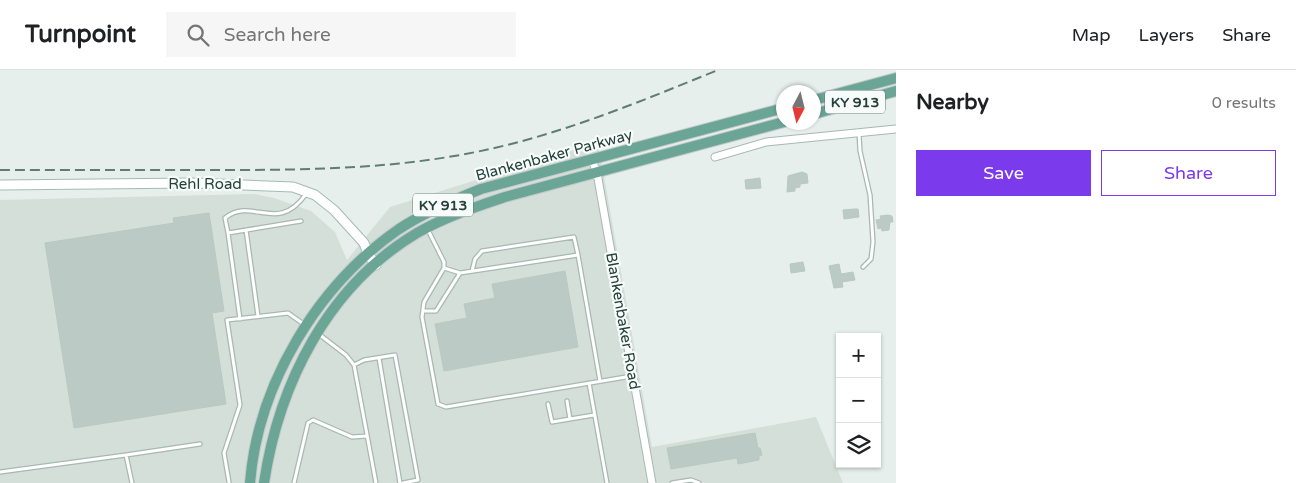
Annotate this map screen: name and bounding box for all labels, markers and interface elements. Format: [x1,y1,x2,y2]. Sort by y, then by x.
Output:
search box [166,12,516,57]
text: Turnpoint [25,20,136,49]
icon: search [184,21,212,49]
text: Search here [224,24,331,46]
text: Map [1072,24,1111,46]
text: Layers [1139,24,1194,46]
text: Share [1222,24,1271,46]
north arrow [776,85,821,130]
text: Nearby [916,90,989,115]
road number: KY 913 [825,91,885,114]
text: 0 results [1212,93,1276,113]
street label: Blankenbaker Parkway [474,125,634,185]
button: Save [916,150,1091,196]
button: Share [1101,150,1276,196]
street label: Rehl Road [168,175,242,193]
road number: KY 913 [413,194,473,216]
street label: Blankenbaker Road [602,251,644,391]
map controls [836,333,881,468]
button: + [836,333,881,378]
button: − [836,378,881,423]
button: layers [836,423,881,468]

